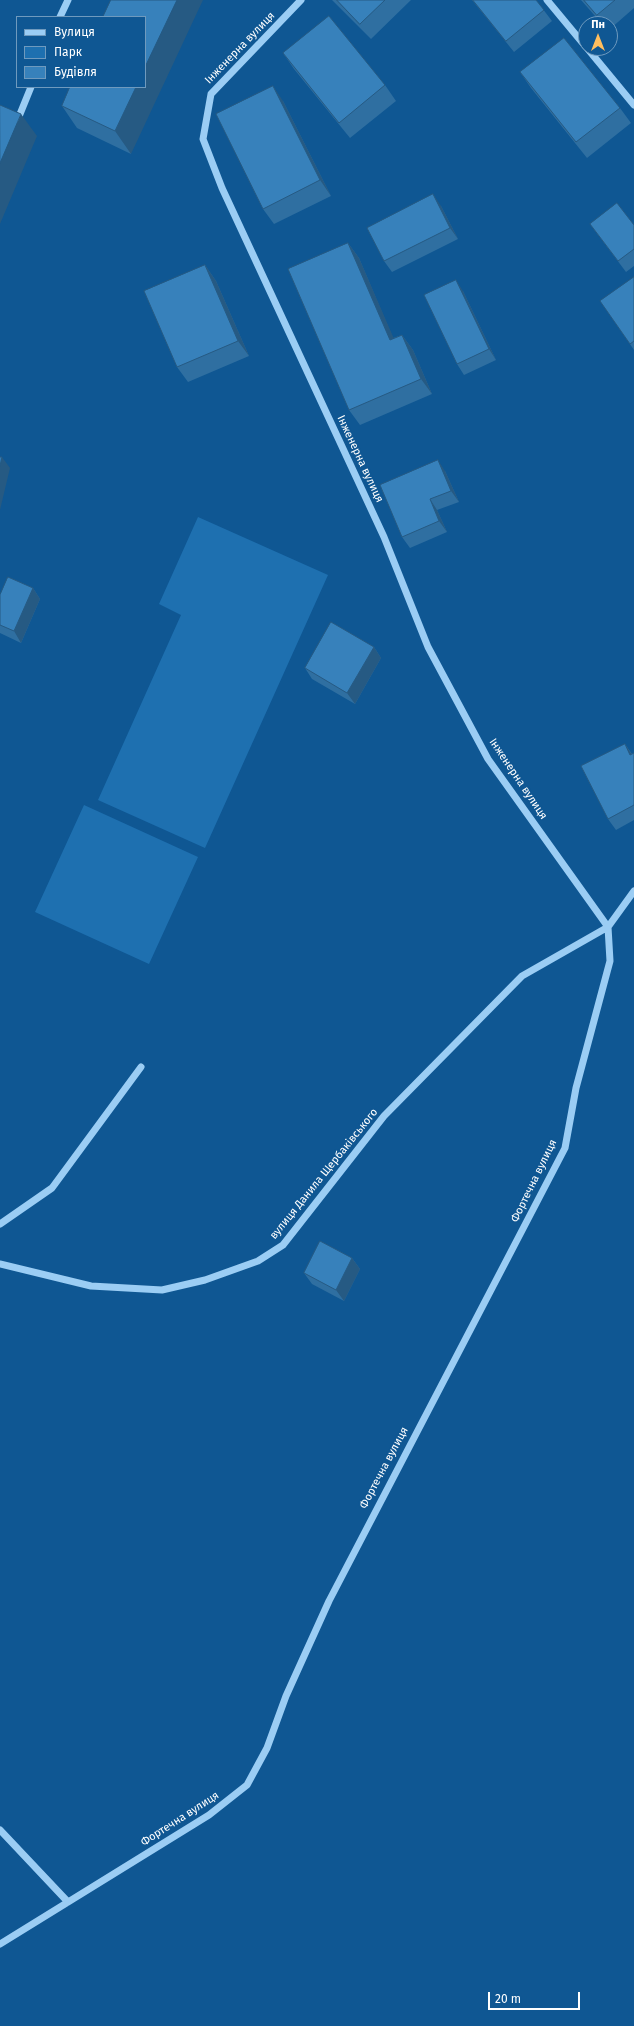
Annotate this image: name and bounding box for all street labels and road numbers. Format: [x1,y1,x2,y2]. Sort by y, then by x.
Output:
street label: Інженерна вулиця [202,9,278,87]
street label: Інженерна вулиця [334,413,386,505]
street label: Інженерна вулиця [486,736,550,822]
street label: вулиця Данила Щербаківського [267,1106,381,1242]
street label: Фортечна вулиця [508,1137,560,1225]
street label: Фортечна вулиця [357,1425,411,1511]
street label: Фортечна вулиця [138,1789,222,1849]

